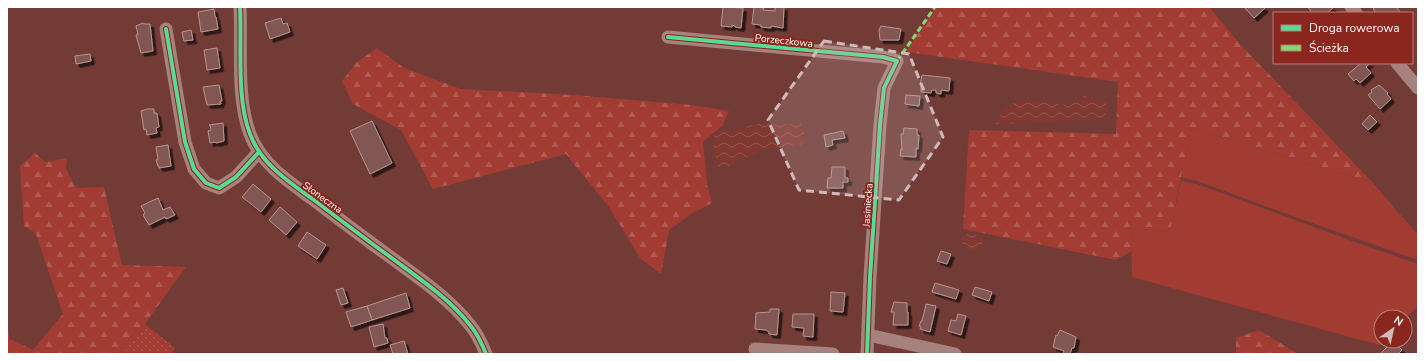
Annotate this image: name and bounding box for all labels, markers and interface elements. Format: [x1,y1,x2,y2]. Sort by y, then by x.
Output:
legend [1273,12,1413,64]
text: Droga rowerowa [1309,20,1400,36]
street label: Porzeczkowa [754,31,814,51]
text: Ścieżka [1309,40,1349,56]
street label: Słoneczna [300,179,345,217]
street label: Jasiniecka [859,183,877,228]
north arrow [1373,309,1413,349]
text: N [1391,313,1406,330]

